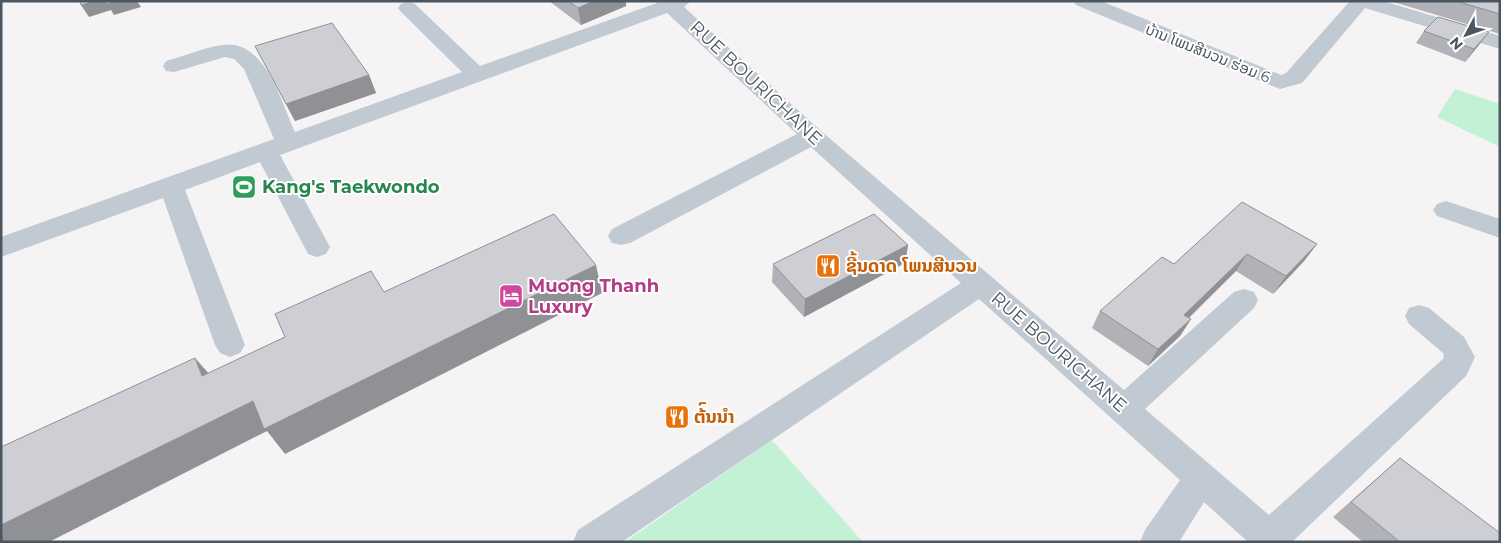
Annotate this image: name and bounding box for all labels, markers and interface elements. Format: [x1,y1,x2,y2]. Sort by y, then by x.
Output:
north arrow [1441,10,1491,60]
street label: RUE BOURICHANE [685,16,827,150]
street label: ບ້ານ ໂພນສີນວນ ຮ່ອມ 6 [1143,19,1273,87]
text: N [1446,33,1467,54]
sports icon: Kang's Taekwondo [231,174,257,200]
place label: Kang's Taekwondo [262,176,440,198]
place label: ຊີ້ນດາດ ໂພນສີນວນ [846,251,977,277]
restaurant icon: ຊີ້ນດາດ ໂພນສີນວນ [815,253,841,279]
place label: Muong Thanh Luxury [528,275,659,318]
hotel icon: Muong Thanh Luxury [498,283,524,309]
street label: RUE BOURICHANE [987,287,1131,417]
place label: ຕ້ົນນໍາ [694,402,734,428]
restaurant icon: ຕ້ົນນໍາ [664,404,690,430]

